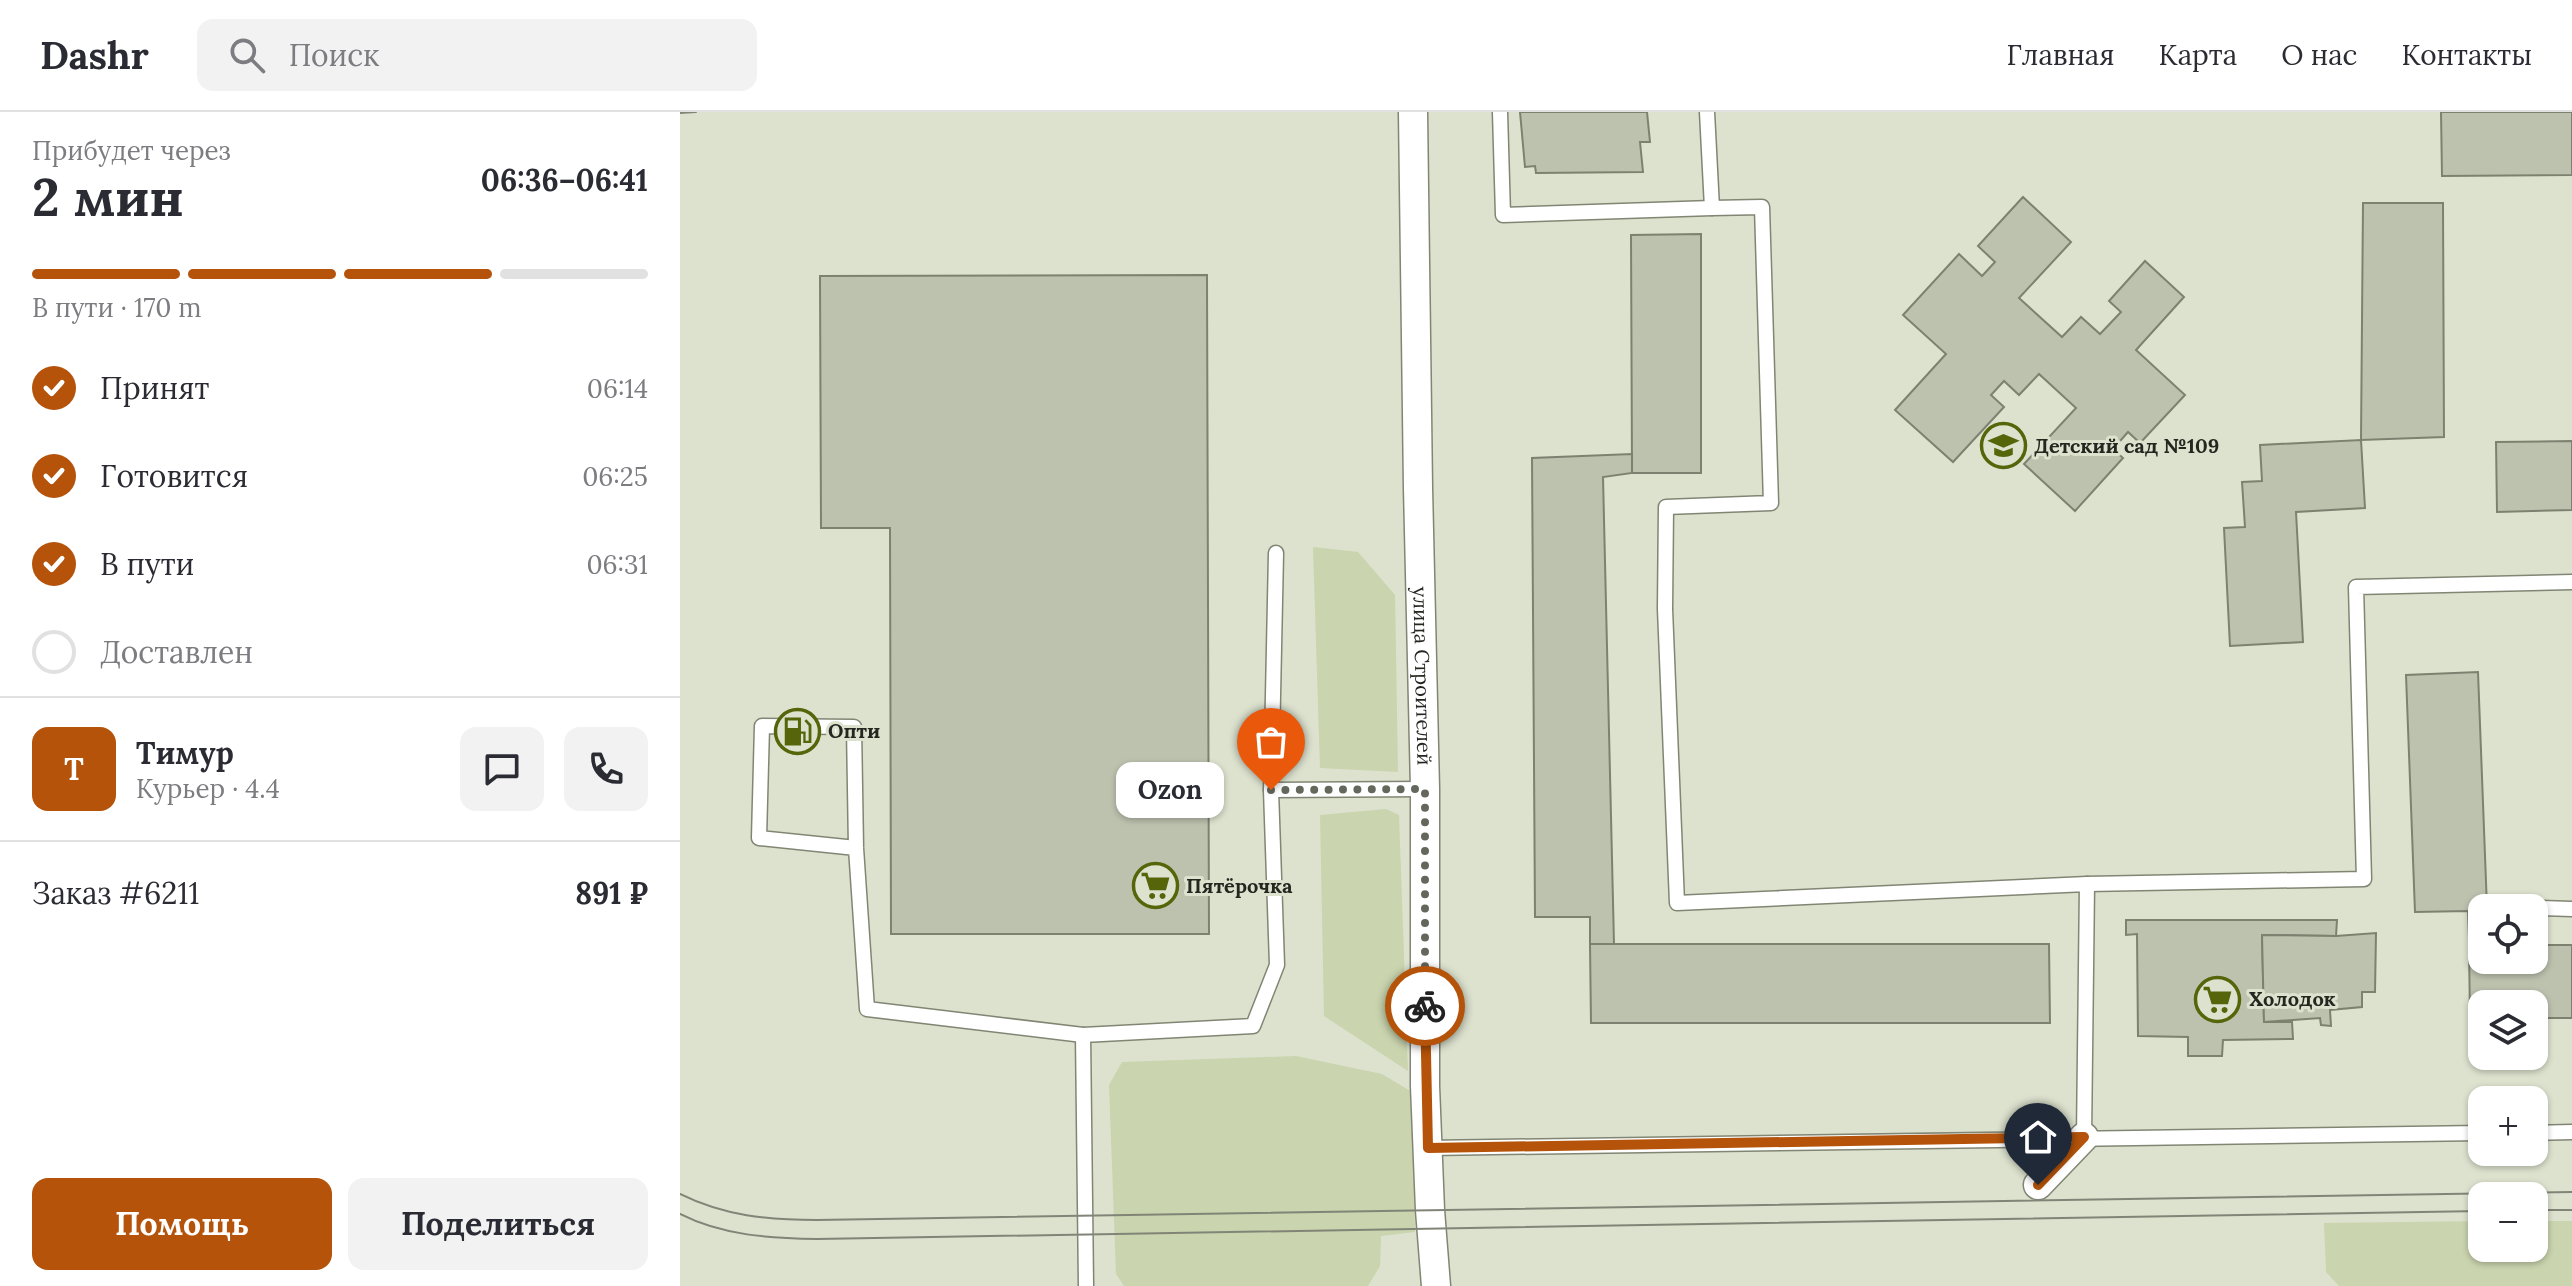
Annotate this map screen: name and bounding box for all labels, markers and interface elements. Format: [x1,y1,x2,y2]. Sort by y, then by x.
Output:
search box [197,19,757,91]
text: Dashr [40,31,149,79]
icon: search [225,33,269,77]
text: Поиск [289,36,379,74]
text: Главная [2006,37,2115,73]
text: Карта [2159,37,2237,73]
text: О нас [2281,37,2358,73]
text: Контакты [2402,37,2532,73]
text: Прибудет через [32,134,231,167]
text: 06:36–06:41 [481,161,648,199]
text: 2 мин [32,164,184,230]
text: В пути · 170 m [32,291,202,324]
icon: check [32,366,76,410]
text: Принят [100,369,209,407]
text: 06:14 [587,372,648,405]
school or university icon: Детский сад №109 [1979,422,2027,470]
place label: Детский сад №109 [2034,433,2219,458]
icon: check [32,454,76,498]
text: Готовится [100,457,248,495]
text: 06:25 [582,460,648,493]
icon: check [32,542,76,586]
text: В пути [100,545,194,583]
text: 06:31 [586,548,648,581]
street label: улица Строителей [1408,586,1437,766]
text: Доставлен [100,633,253,671]
fuel station icon: Опти [773,707,821,755]
pin [1237,708,1305,790]
place label: Опти [828,718,880,743]
icon: bag [1249,720,1293,764]
button: chat [460,727,544,811]
button: phone [564,727,648,811]
text: Тимур [136,734,234,772]
text: Т [64,750,84,788]
callout: Ozon [1115,762,1223,818]
text: Курьер · 4.4 [136,772,280,805]
text: Ozon [1138,773,1202,806]
supermarket icon: Пятёрочка [1131,862,1179,910]
place label: Пятёрочка [1186,873,1293,898]
text: Заказ #6211 [32,874,199,912]
text: 891 ₽ [575,874,648,912]
map controls [2468,894,2548,1262]
button: locate [2468,894,2548,974]
courier [1385,966,1465,1046]
supermarket icon: Холодок [2194,975,2242,1023]
icon: bike [1403,984,1447,1028]
place label: Холодок [2249,986,2336,1011]
button: layers [2468,990,2548,1070]
button: + [2468,1086,2548,1166]
pin [2004,1103,2072,1185]
icon: home [2016,1115,2060,1159]
button: Помощь [32,1178,332,1270]
button: Поделиться [348,1178,648,1270]
button: − [2468,1182,2548,1262]

